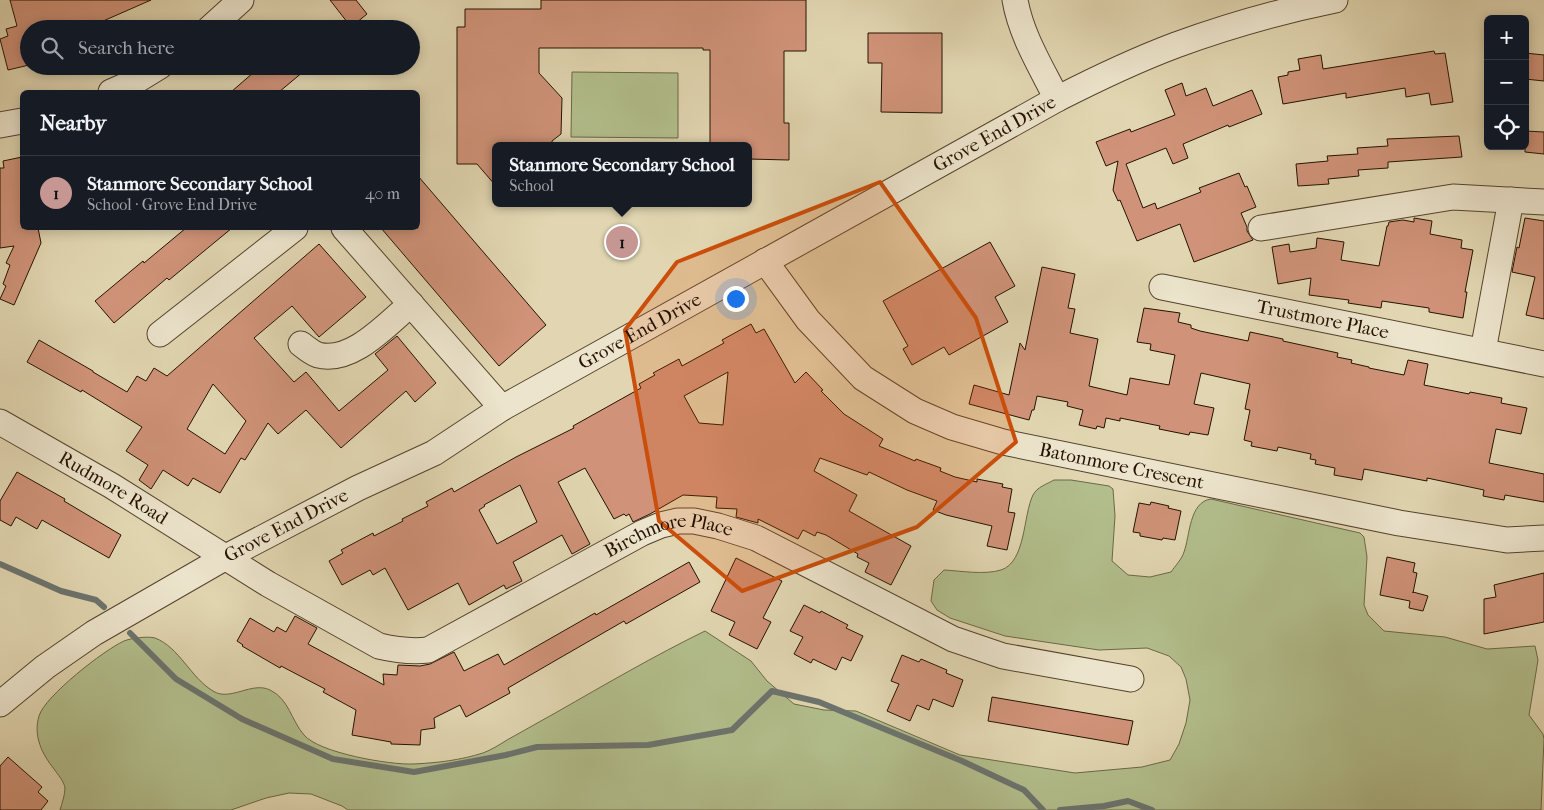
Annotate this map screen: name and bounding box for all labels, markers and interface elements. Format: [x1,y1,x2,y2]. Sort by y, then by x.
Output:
map controls [1484,15,1529,150]
button: + [1484,15,1529,60]
search box [20,20,420,75]
icon: search [38,34,66,62]
text: Search here [78,37,174,59]
button: − [1484,60,1529,105]
street label: Grove End Drive [929,91,1060,177]
button: locate [1484,105,1529,150]
text: Nearby [40,111,106,135]
popup [492,142,752,207]
text: Stanmore Secondary School [509,154,735,176]
text: Stanmore Secondary School [87,173,313,195]
text: School [509,176,554,195]
text: 1 [53,184,59,203]
text: 40 m [365,184,400,203]
text: School · Grove End Drive [87,195,257,214]
pin: 1 [606,223,638,261]
your location [723,286,749,312]
street label: Grove End Drive [575,288,705,374]
street label: Trustmore Place [1255,295,1391,343]
street label: Batonmore Crescent [1037,439,1206,494]
street label: Rudmore Road [55,447,172,530]
street label: Grove End Drive [220,484,352,567]
street label: Birchmore Place [601,510,736,562]

